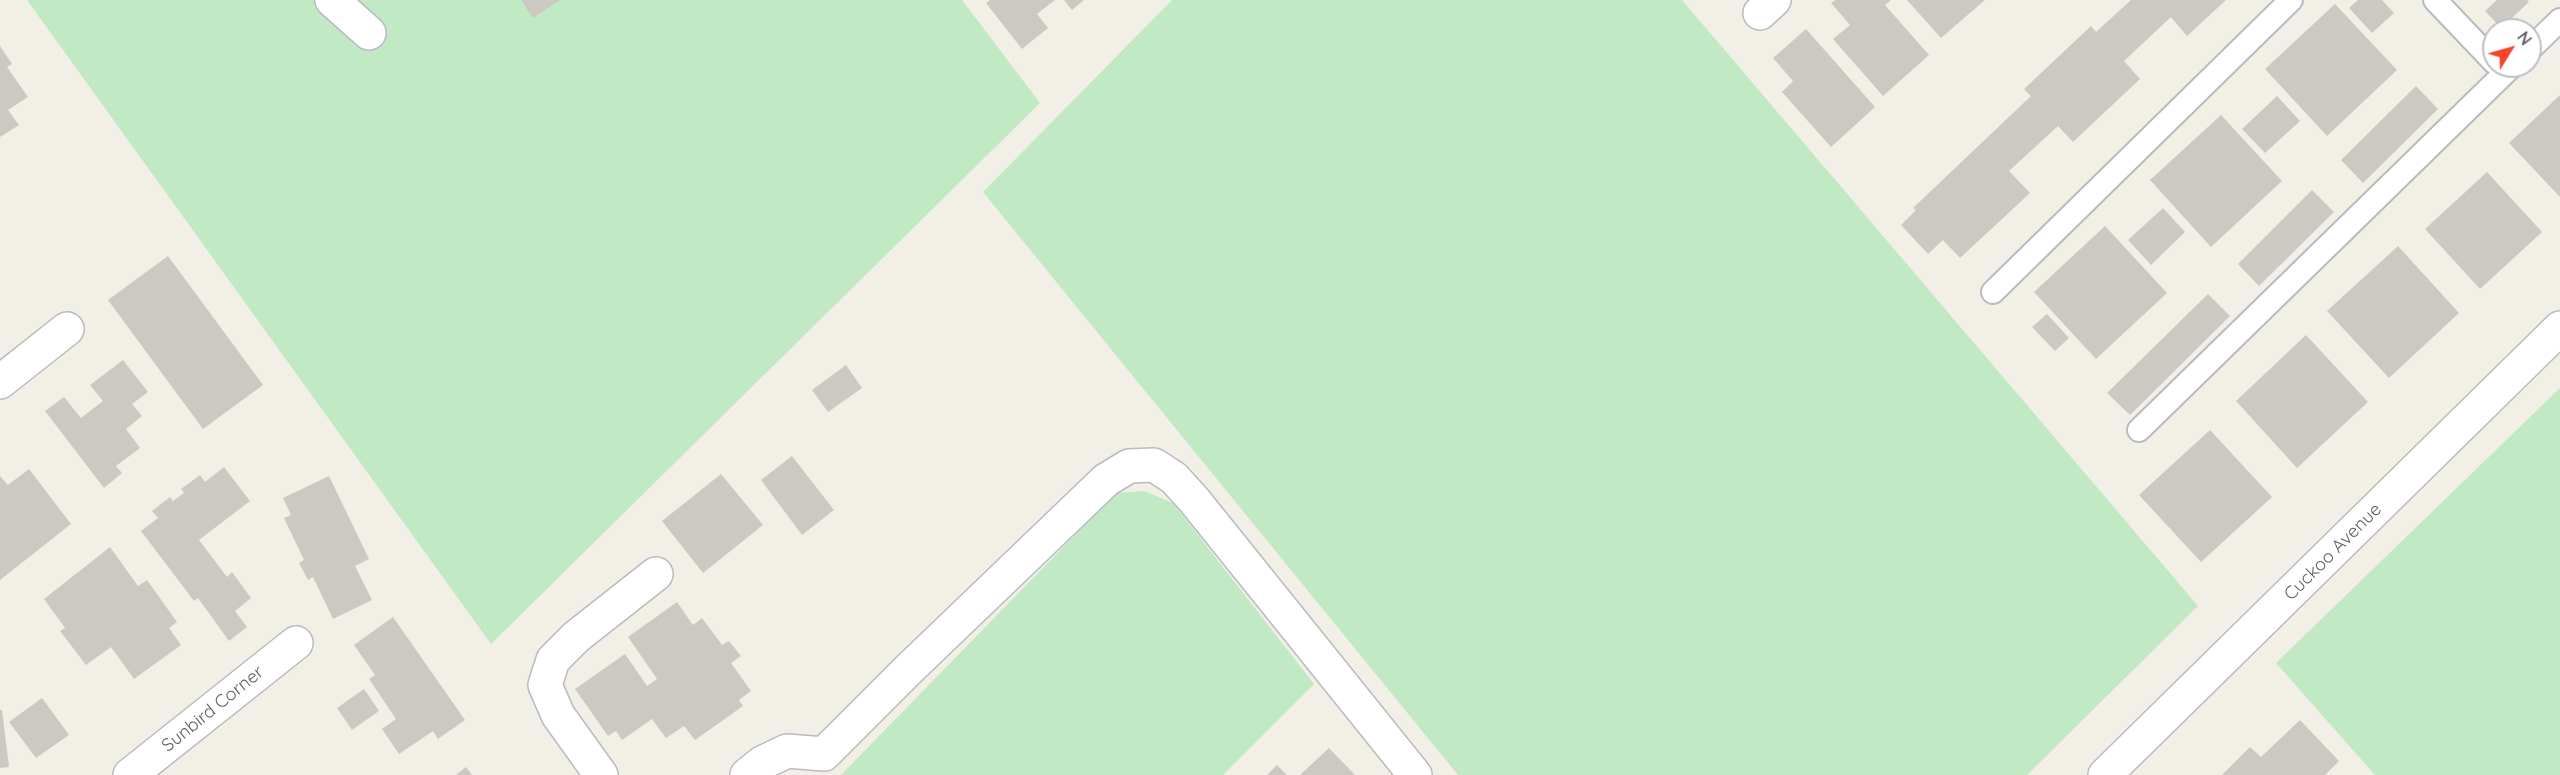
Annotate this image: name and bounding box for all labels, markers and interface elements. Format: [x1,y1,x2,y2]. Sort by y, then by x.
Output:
north arrow [2482,18,2542,78]
text: N [2513,28,2536,49]
street label: Cuckoo Avenue [2280,499,2386,605]
street label: Sunbird Corner [158,661,268,757]

